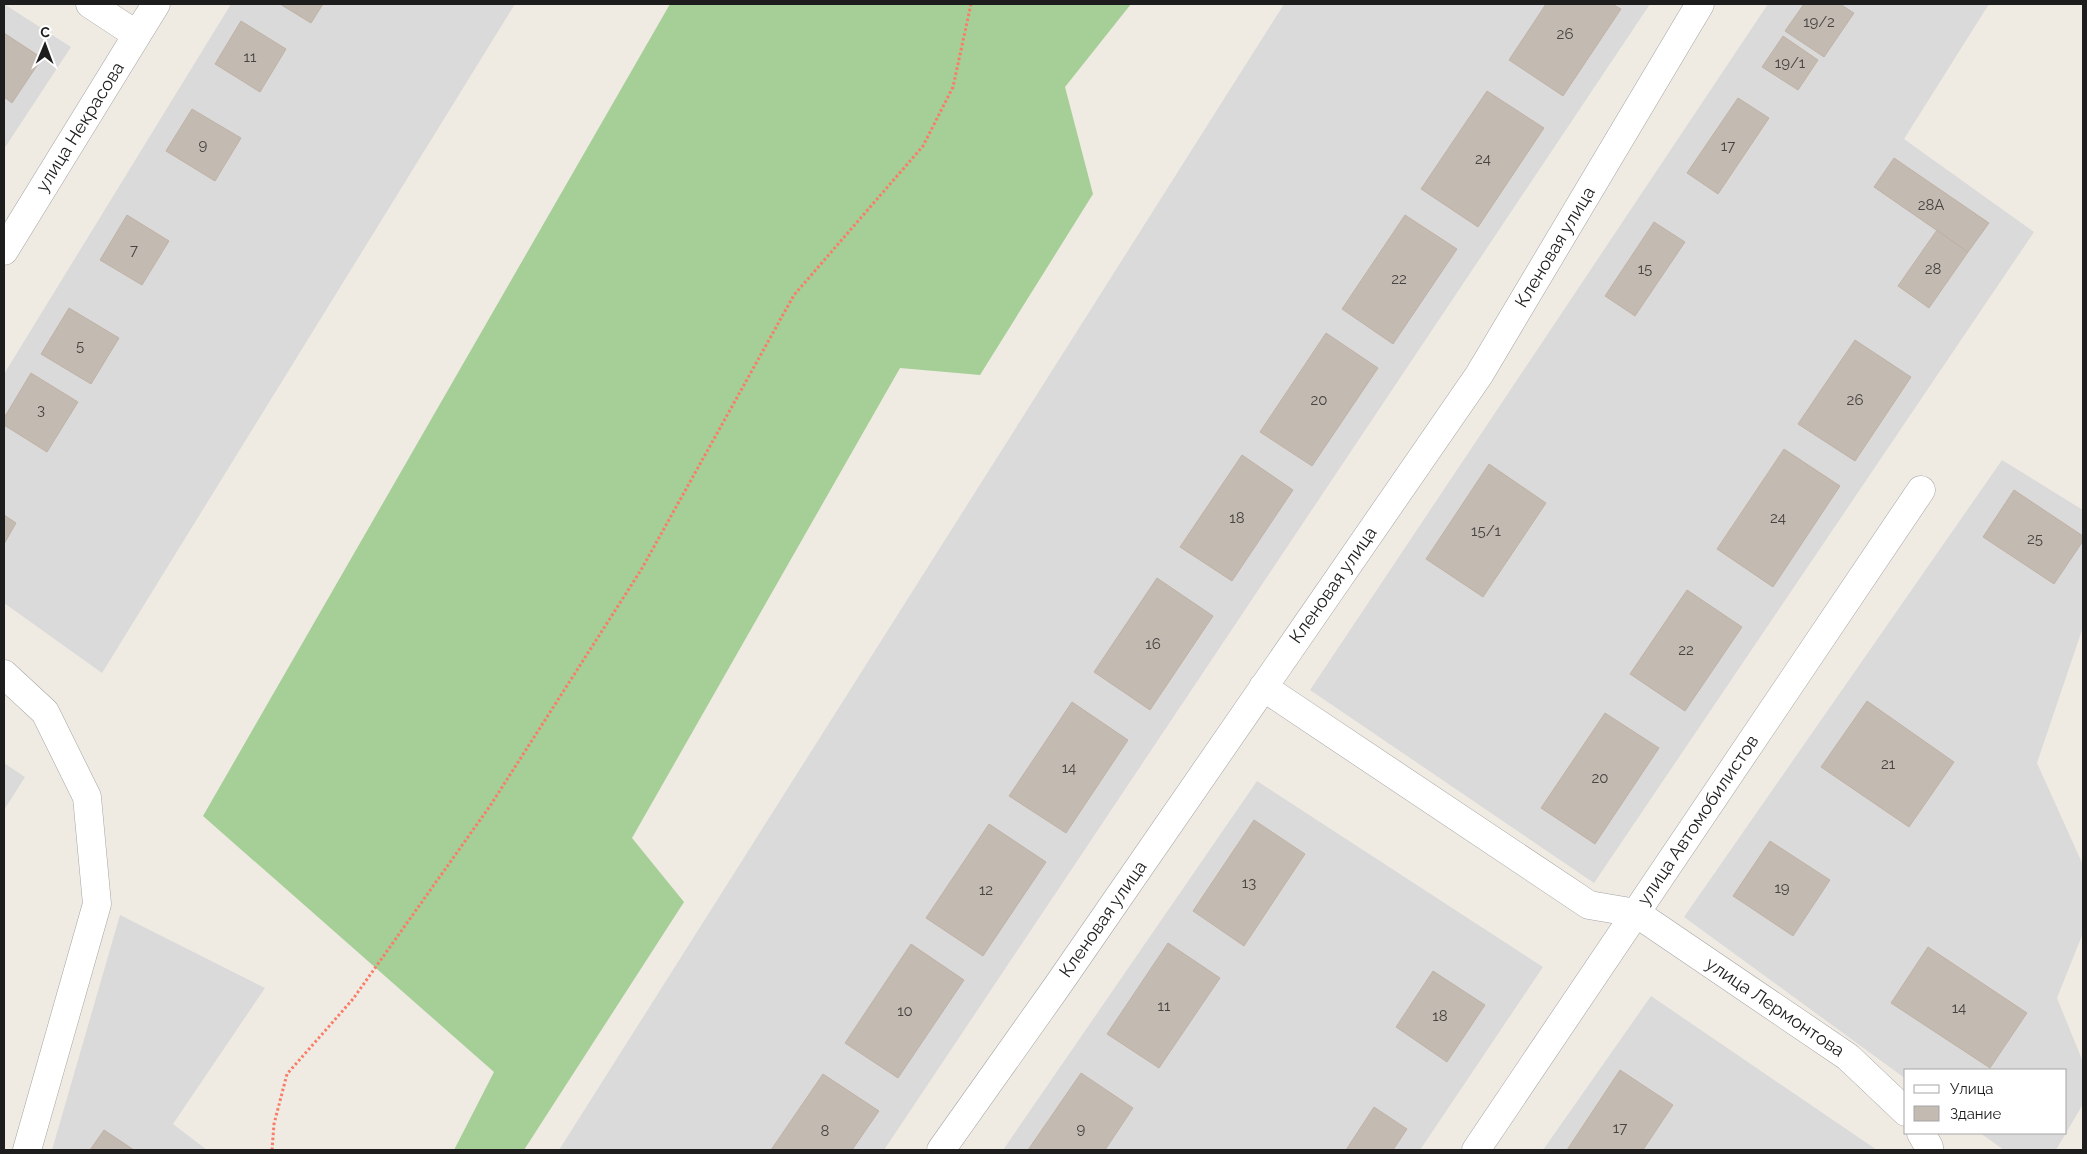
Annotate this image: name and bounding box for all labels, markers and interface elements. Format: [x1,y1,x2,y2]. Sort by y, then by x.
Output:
house number: 19/2 [1803,13,1835,31]
north arrow [20,20,70,70]
text: С [40,24,51,40]
house number: 26 [1557,25,1573,43]
house number: 11 [244,48,257,66]
house number: 19/1 [1775,54,1806,72]
street label: улица Некрасова [31,58,128,196]
house number: 9 [199,136,208,154]
house number: 17 [1721,137,1735,155]
house number: 24 [1475,150,1491,168]
street label: Кленовая улица [1510,183,1599,311]
house number: 28А [1918,196,1944,214]
house number: 7 [130,241,138,259]
house number: 15 [1638,260,1652,278]
house number: 28 [1925,260,1941,278]
house number: 22 [1391,270,1407,288]
house number: 5 [76,337,84,355]
house number: 20 [1311,391,1328,409]
house number: 26 [1847,391,1863,409]
house number: 3 [37,401,45,419]
house number: 18 [1229,509,1245,527]
house number: 24 [1770,509,1786,527]
street label: Кленовая улица [1285,522,1381,647]
house number: 15/1 [1471,522,1501,540]
house number: 25 [2027,530,2043,548]
house number: 16 [1145,635,1161,653]
house number: 22 [1678,641,1694,659]
street label: улица Автомобилистов [1633,731,1762,909]
house number: 21 [1881,755,1896,773]
house number: 14 [1062,759,1076,777]
house number: 20 [1592,769,1609,787]
street label: Кленовая улица [1055,856,1151,981]
house number: 13 [1242,874,1256,892]
house number: 19 [1774,879,1790,897]
house number: 12 [979,881,993,899]
street label: улица Лермонтова [1702,952,1849,1061]
house number: 11 [1158,997,1171,1015]
house number: 14 [1952,999,1966,1017]
house number: 10 [897,1002,913,1020]
house number: 18 [1432,1007,1448,1025]
legend [1904,1069,2067,1134]
text: Улица [1950,1080,1994,1098]
text: Здание [1950,1105,2002,1123]
house number: 17 [1613,1119,1627,1137]
house number: 9 [1077,1120,1086,1138]
house number: 8 [821,1122,830,1140]

